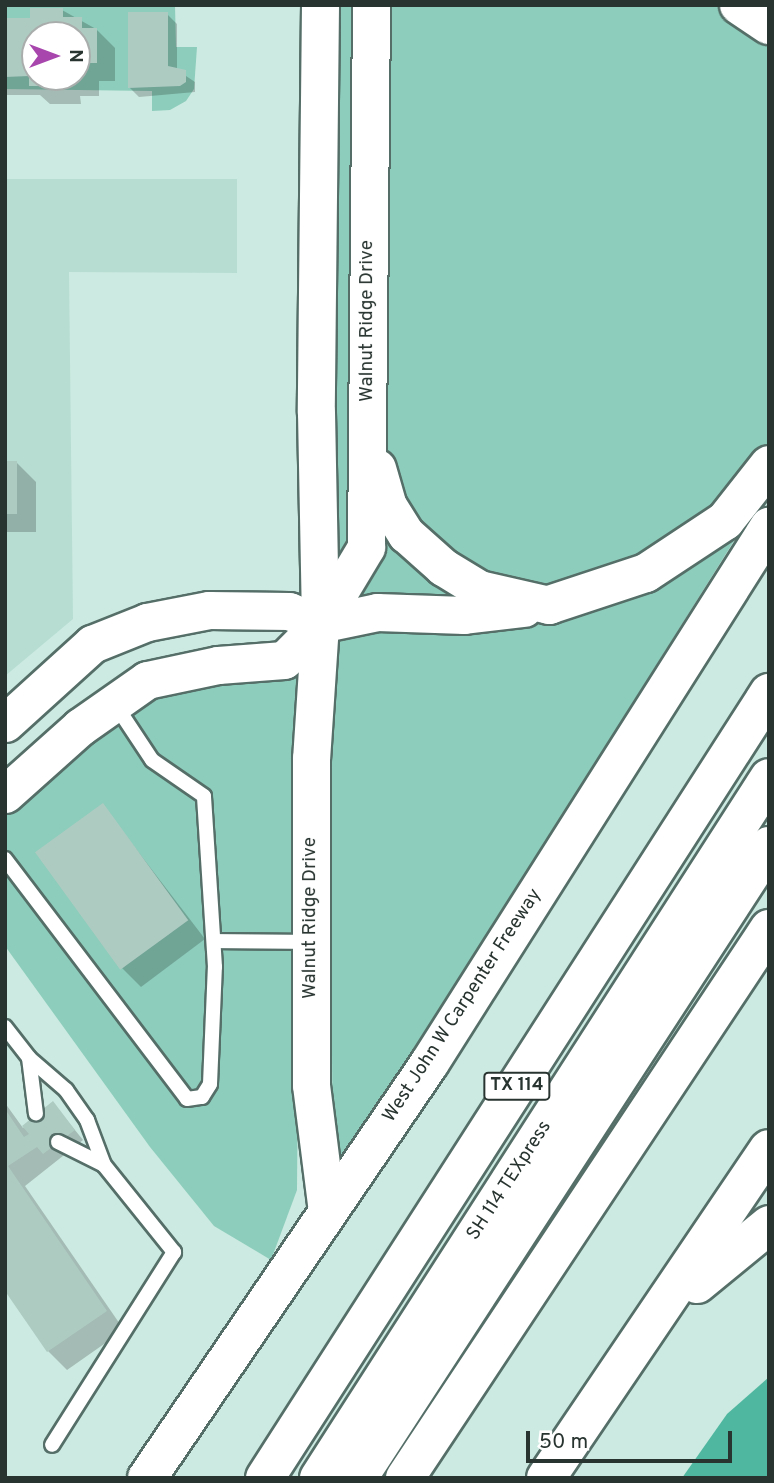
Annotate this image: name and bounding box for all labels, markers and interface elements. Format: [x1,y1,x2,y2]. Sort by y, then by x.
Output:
north arrow [21,21,91,91]
text: N [63,49,87,63]
street label: Walnut Ridge Drive [357,240,379,402]
street label: Walnut Ridge Drive [300,837,322,999]
street label: West John W Carpenter Freeway [379,885,547,1127]
road number: TX 114 [482,1072,552,1100]
street label: SH 114 TEXpress [463,1117,557,1245]
scale bar [529,1416,736,1460]
text: 50 m [539,1429,588,1456]

